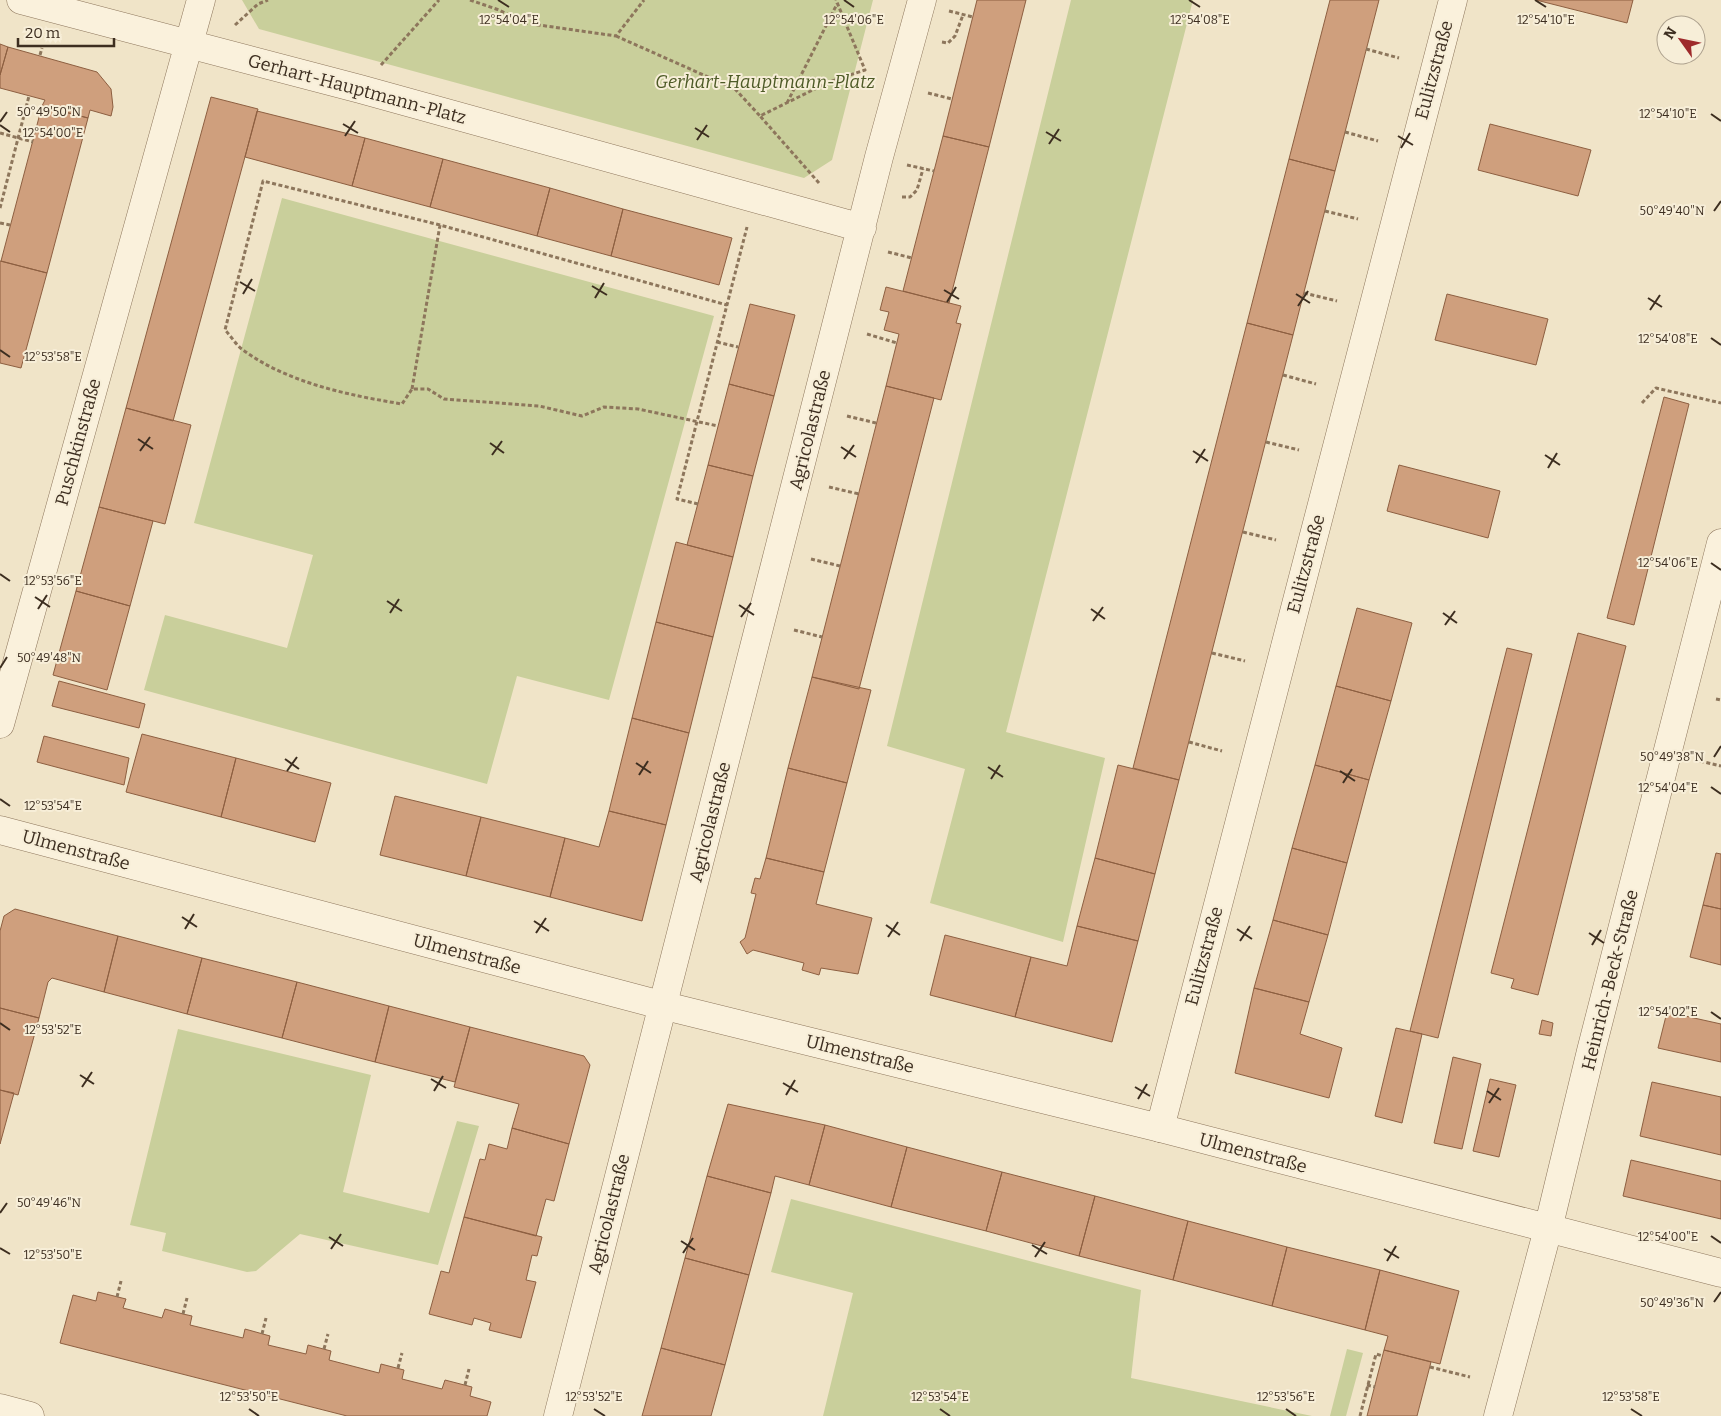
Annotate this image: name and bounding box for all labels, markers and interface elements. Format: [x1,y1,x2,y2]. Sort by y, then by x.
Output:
text: 12°54'04"E [479,13,539,27]
text: 12°54'06"E [824,13,884,27]
text: 12°54'08"E [1170,13,1230,27]
text: 12°54'10"E [1517,13,1575,27]
scale bar [18,15,114,47]
north arrow [1656,15,1706,65]
street label: Eulitzstraße [1410,18,1458,122]
text: 20 m [25,24,61,42]
text: N [1660,24,1681,42]
street label: Gerhart-Hauptmann-Platz [245,49,469,129]
park label: Gerhart-Hauptmann-Platz [655,71,875,93]
text: 50°49'50"N [17,105,82,119]
text: 12°54'10"E [1639,107,1697,121]
text: 12°54'00"E [23,126,83,140]
text: 50°49'40"N [1640,204,1705,218]
text: 12°54'08"E [1638,332,1698,346]
text: 12°53'58"E [24,350,82,364]
street label: Agricolastraße [784,368,836,492]
street label: Puschkinstraße [50,376,106,508]
street label: Eulitzstraße [1282,512,1330,616]
text: 12°54'06"E [1638,556,1698,570]
text: 12°53'56"E [24,574,82,588]
text: 50°49'48"N [17,651,82,665]
text: 50°49'38"N [1640,750,1704,764]
street label: Agricolastraße [684,760,736,884]
text: 12°54'04"E [1638,781,1698,795]
text: 12°53'54"E [24,799,82,813]
street label: Ulmenstraße [20,825,132,875]
street label: Heinrich-Beck-Straße [1577,887,1643,1073]
street label: Eulitzstraße [1180,904,1228,1008]
street label: Ulmenstraße [411,929,523,979]
text: 12°54'02"E [1638,1005,1698,1019]
text: 12°53'52"E [24,1023,82,1037]
street label: Ulmenstraße [804,1030,916,1078]
street label: Ulmenstraße [1197,1128,1309,1178]
street label: Agricolastraße [583,1152,635,1276]
text: 50°49'46"N [17,1196,82,1210]
text: 12°54'00"E [1638,1230,1698,1244]
text: 12°53'50"E [24,1248,82,1262]
text: 50°49'36"N [1640,1296,1705,1310]
text: 12°53'50"E [220,1390,278,1404]
text: 12°53'52"E [565,1390,623,1404]
text: 12°53'54"E [911,1390,969,1404]
text: 12°53'56"E [1257,1390,1315,1404]
text: 12°53'58"E [1602,1390,1660,1404]

